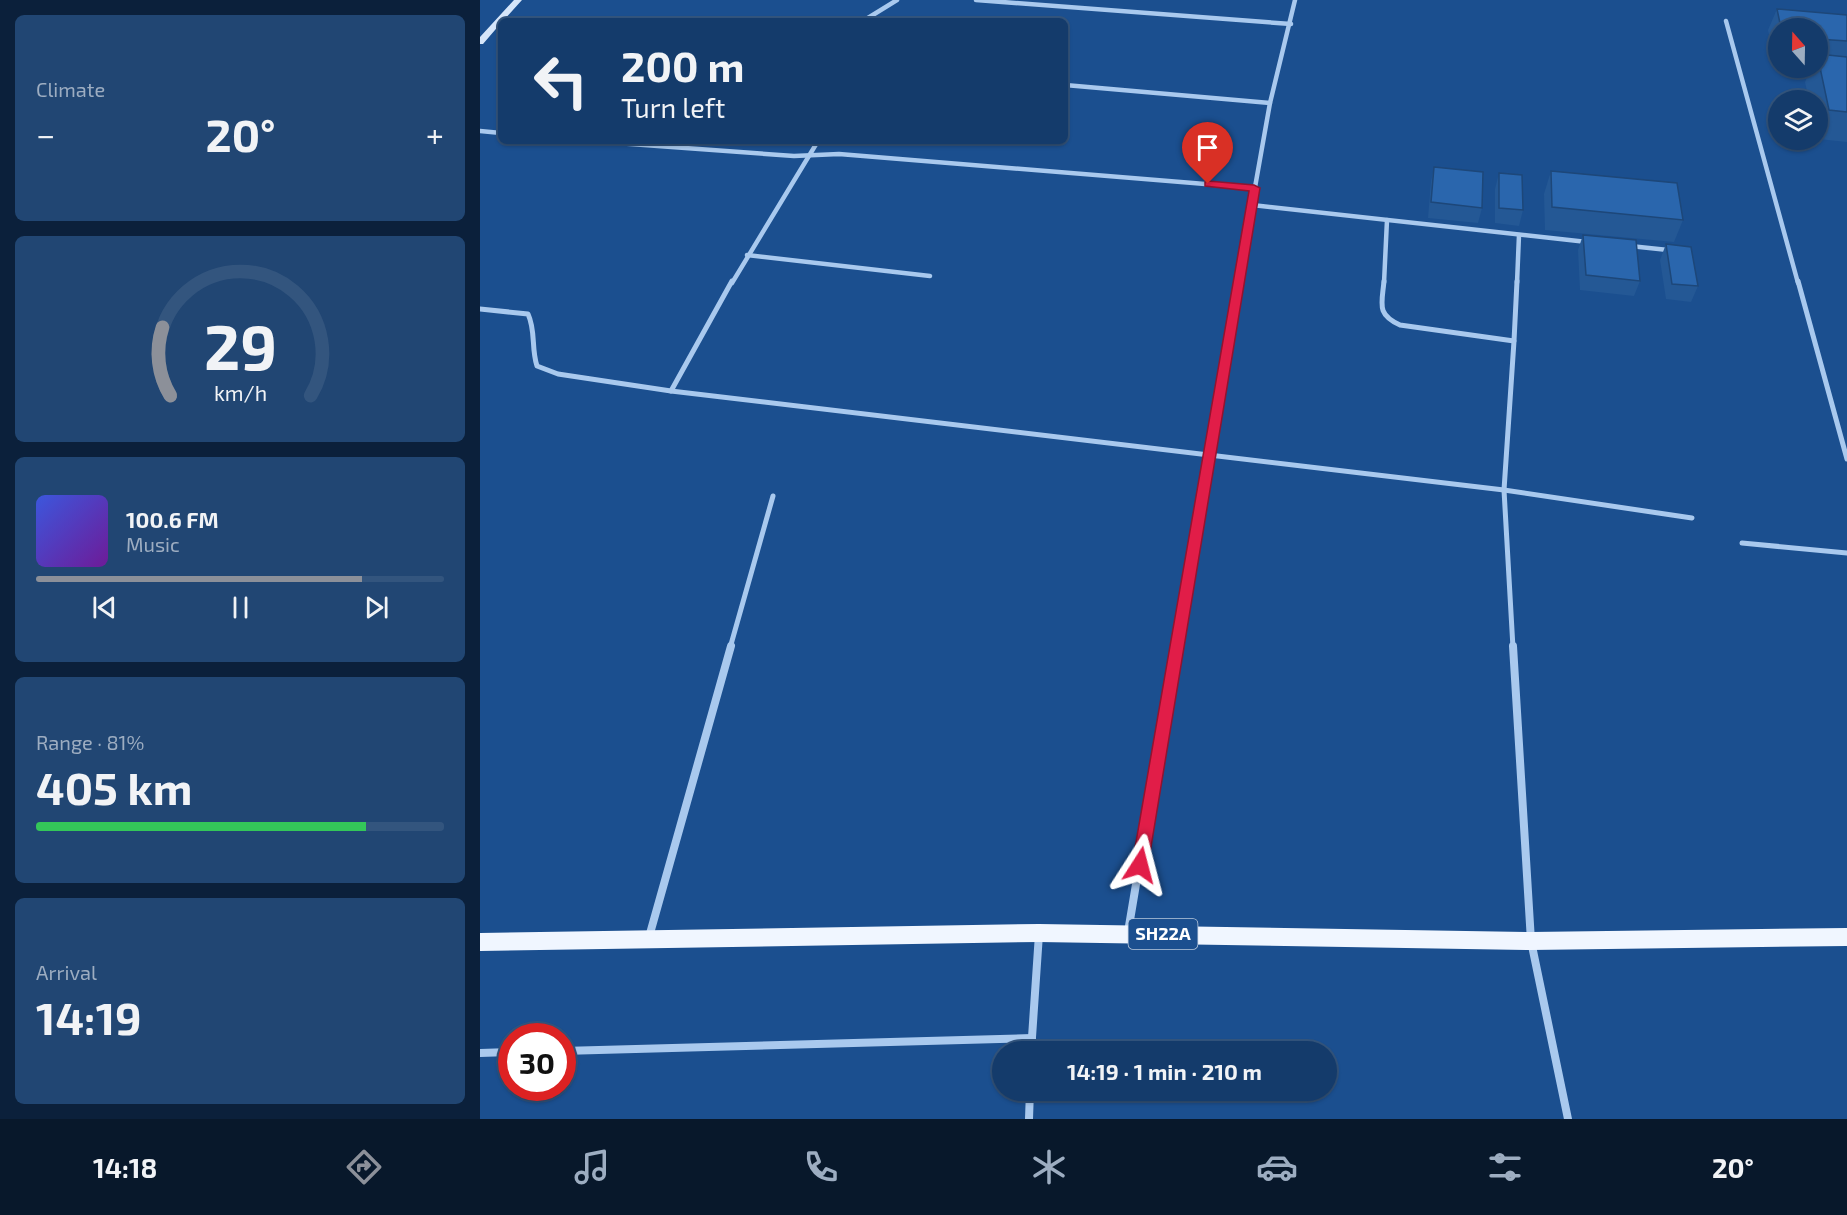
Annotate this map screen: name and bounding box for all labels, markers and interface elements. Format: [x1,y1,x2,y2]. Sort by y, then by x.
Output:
north arrow [1768,18,1828,78]
map controls [1768,18,1828,150]
text: 200 m [621,40,744,90]
icon: left [522,42,600,120]
text: Climate [36,77,105,101]
button: layers [1768,90,1828,150]
text: Turn left [621,91,725,123]
text: 20° [206,107,276,161]
text: − [36,114,55,154]
text: + [426,114,444,154]
pin [1182,122,1233,184]
icon: arrive [1191,131,1224,164]
text: 29 [203,308,277,383]
text: km/h [213,380,267,405]
text: 100.6 FM [126,506,219,532]
text: Music [126,532,180,556]
icon: previous [88,591,121,624]
icon: pause [224,591,257,624]
icon: next [360,591,393,624]
text: Range · 81% [36,730,144,754]
text: 405 km [36,760,192,814]
position arrow [1108,833,1172,897]
road number: SH22A [1128,919,1198,949]
text: Arrival [36,960,97,984]
text: 14:19 [36,990,142,1044]
speed limit sign: 30 [498,1023,576,1101]
text: 14:19 · 1 min · 210 m [1067,1058,1262,1084]
icon: directions [343,1146,385,1188]
icon: music [571,1146,613,1188]
icon: phone [800,1146,842,1188]
icon: climate [1028,1146,1070,1188]
icon: car [1256,1146,1298,1188]
icon: filters [1484,1146,1526,1188]
text: 14:18 [93,1151,157,1183]
text: 20° [1712,1151,1754,1183]

